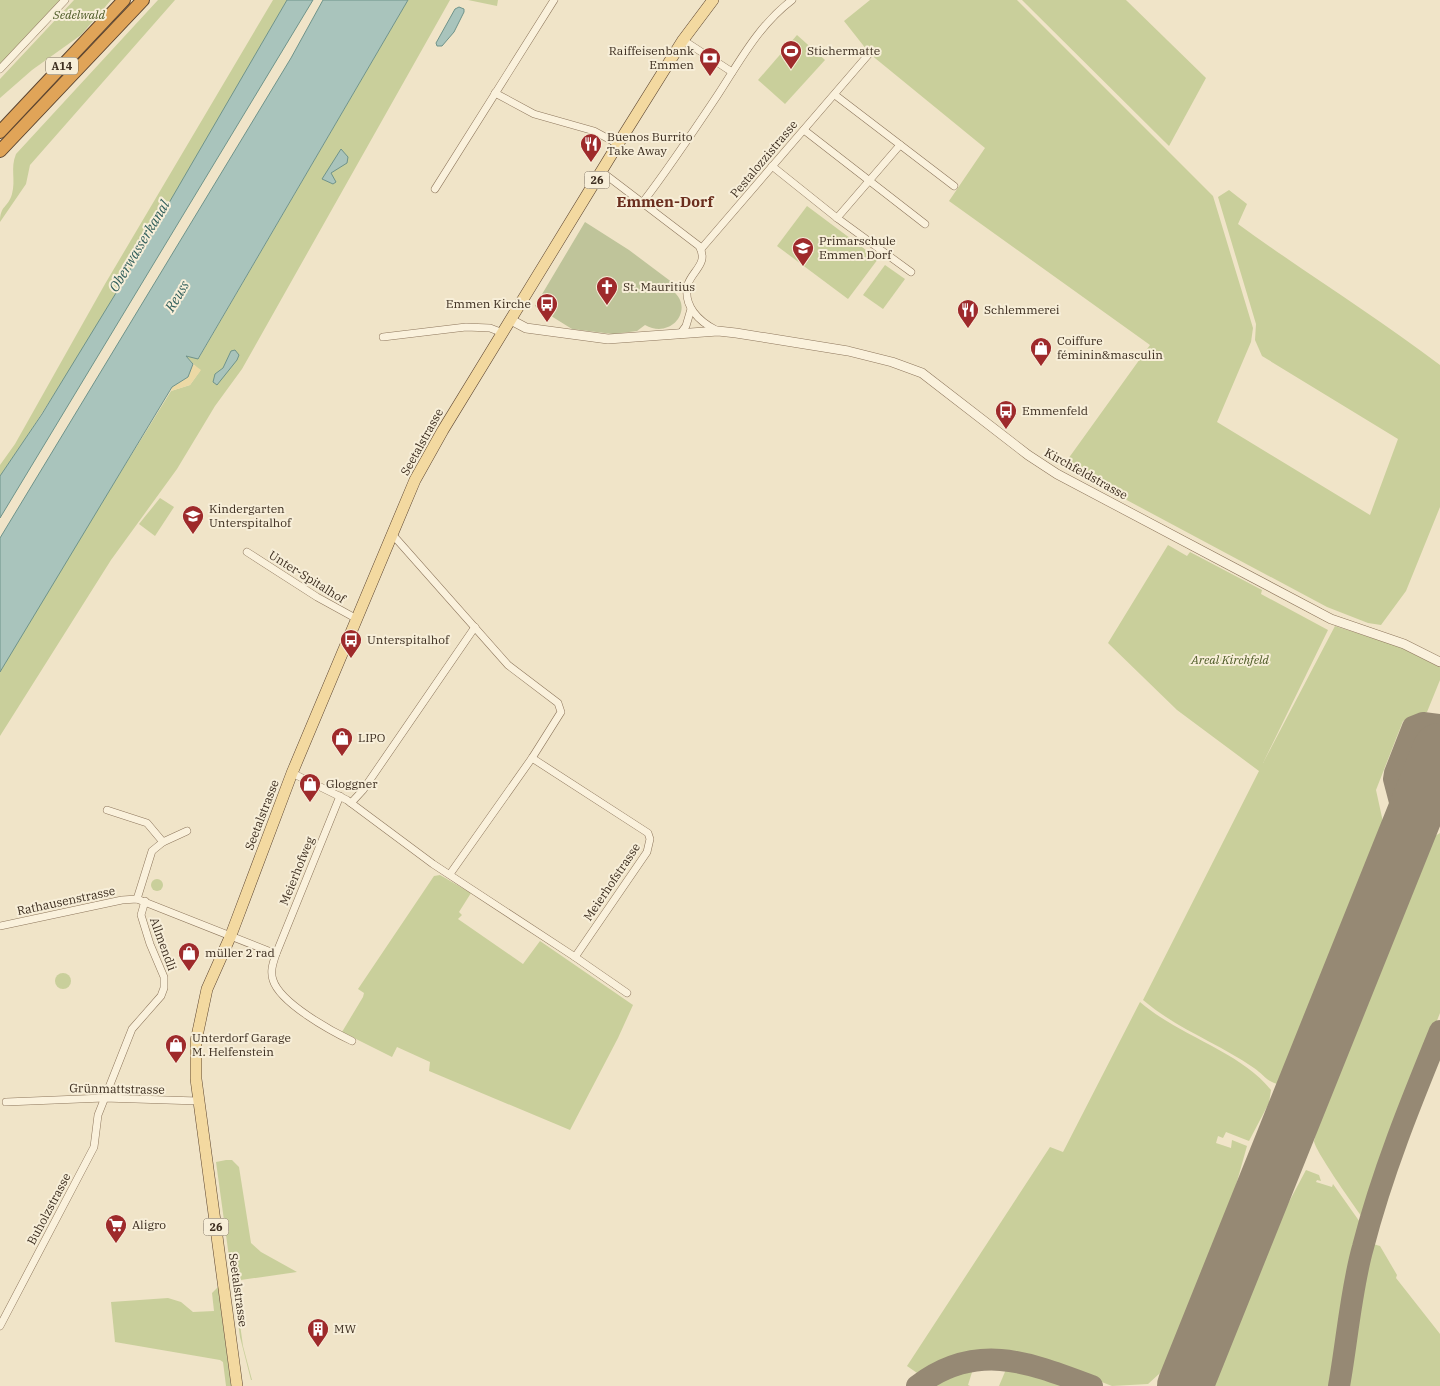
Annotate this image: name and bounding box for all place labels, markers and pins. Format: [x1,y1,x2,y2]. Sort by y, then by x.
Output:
sports icon: Stichermatte [779,39,803,70]
place label: Raiffeisenbank Emmen [609,43,694,72]
place label: Stichermatte [807,43,880,58]
bank icon: Raiffeisenbank Emmen [698,46,722,77]
place label: Buenos Burrito Take Away [607,129,693,158]
restaurant icon: Buenos Burrito Take Away [579,132,603,163]
place label: Primarschule Emmen Dorf [819,233,896,262]
school or university icon: Primarschule Emmen Dorf [791,236,815,267]
church icon: St. Mauritius [595,275,619,306]
place label: St. Mauritius [623,279,695,294]
bus stop icon: Emmen Kirche [535,292,559,323]
place label: Emmen Kirche [446,296,531,311]
restaurant icon: Schlemmerei [956,298,980,329]
place label: Schlemmerei [984,302,1060,317]
place label: Coiffure féminin&masculin [1057,333,1163,362]
shop icon: Coiffure féminin&masculin [1029,336,1053,367]
bus stop icon: Emmenfeld [994,399,1018,430]
place label: Emmenfeld [1022,403,1088,418]
place label: Kindergarten Unterspitalhof [209,501,292,530]
school or university icon: Kindergarten Unterspitalhof [181,504,205,535]
bus stop icon: Unterspitalhof [339,628,363,659]
place label: Unterspitalhof [367,632,450,647]
shop icon: LIPO [330,726,354,757]
place label: LIPO [358,730,385,745]
shop icon: Gloggner [298,772,322,803]
place label: Gloggner [326,776,378,791]
shop icon: müller 2 rad [177,941,201,972]
place label: müller 2 rad [205,945,275,960]
place label: Unterdorf Garage M. Helfenstein [192,1030,291,1059]
shop icon: Unterdorf Garage M. Helfenstein [164,1033,188,1064]
supermarket icon: Aligro [104,1213,128,1244]
place label: Aligro [132,1217,166,1232]
building icon: MW [306,1317,330,1348]
place label: MW [334,1321,356,1336]

